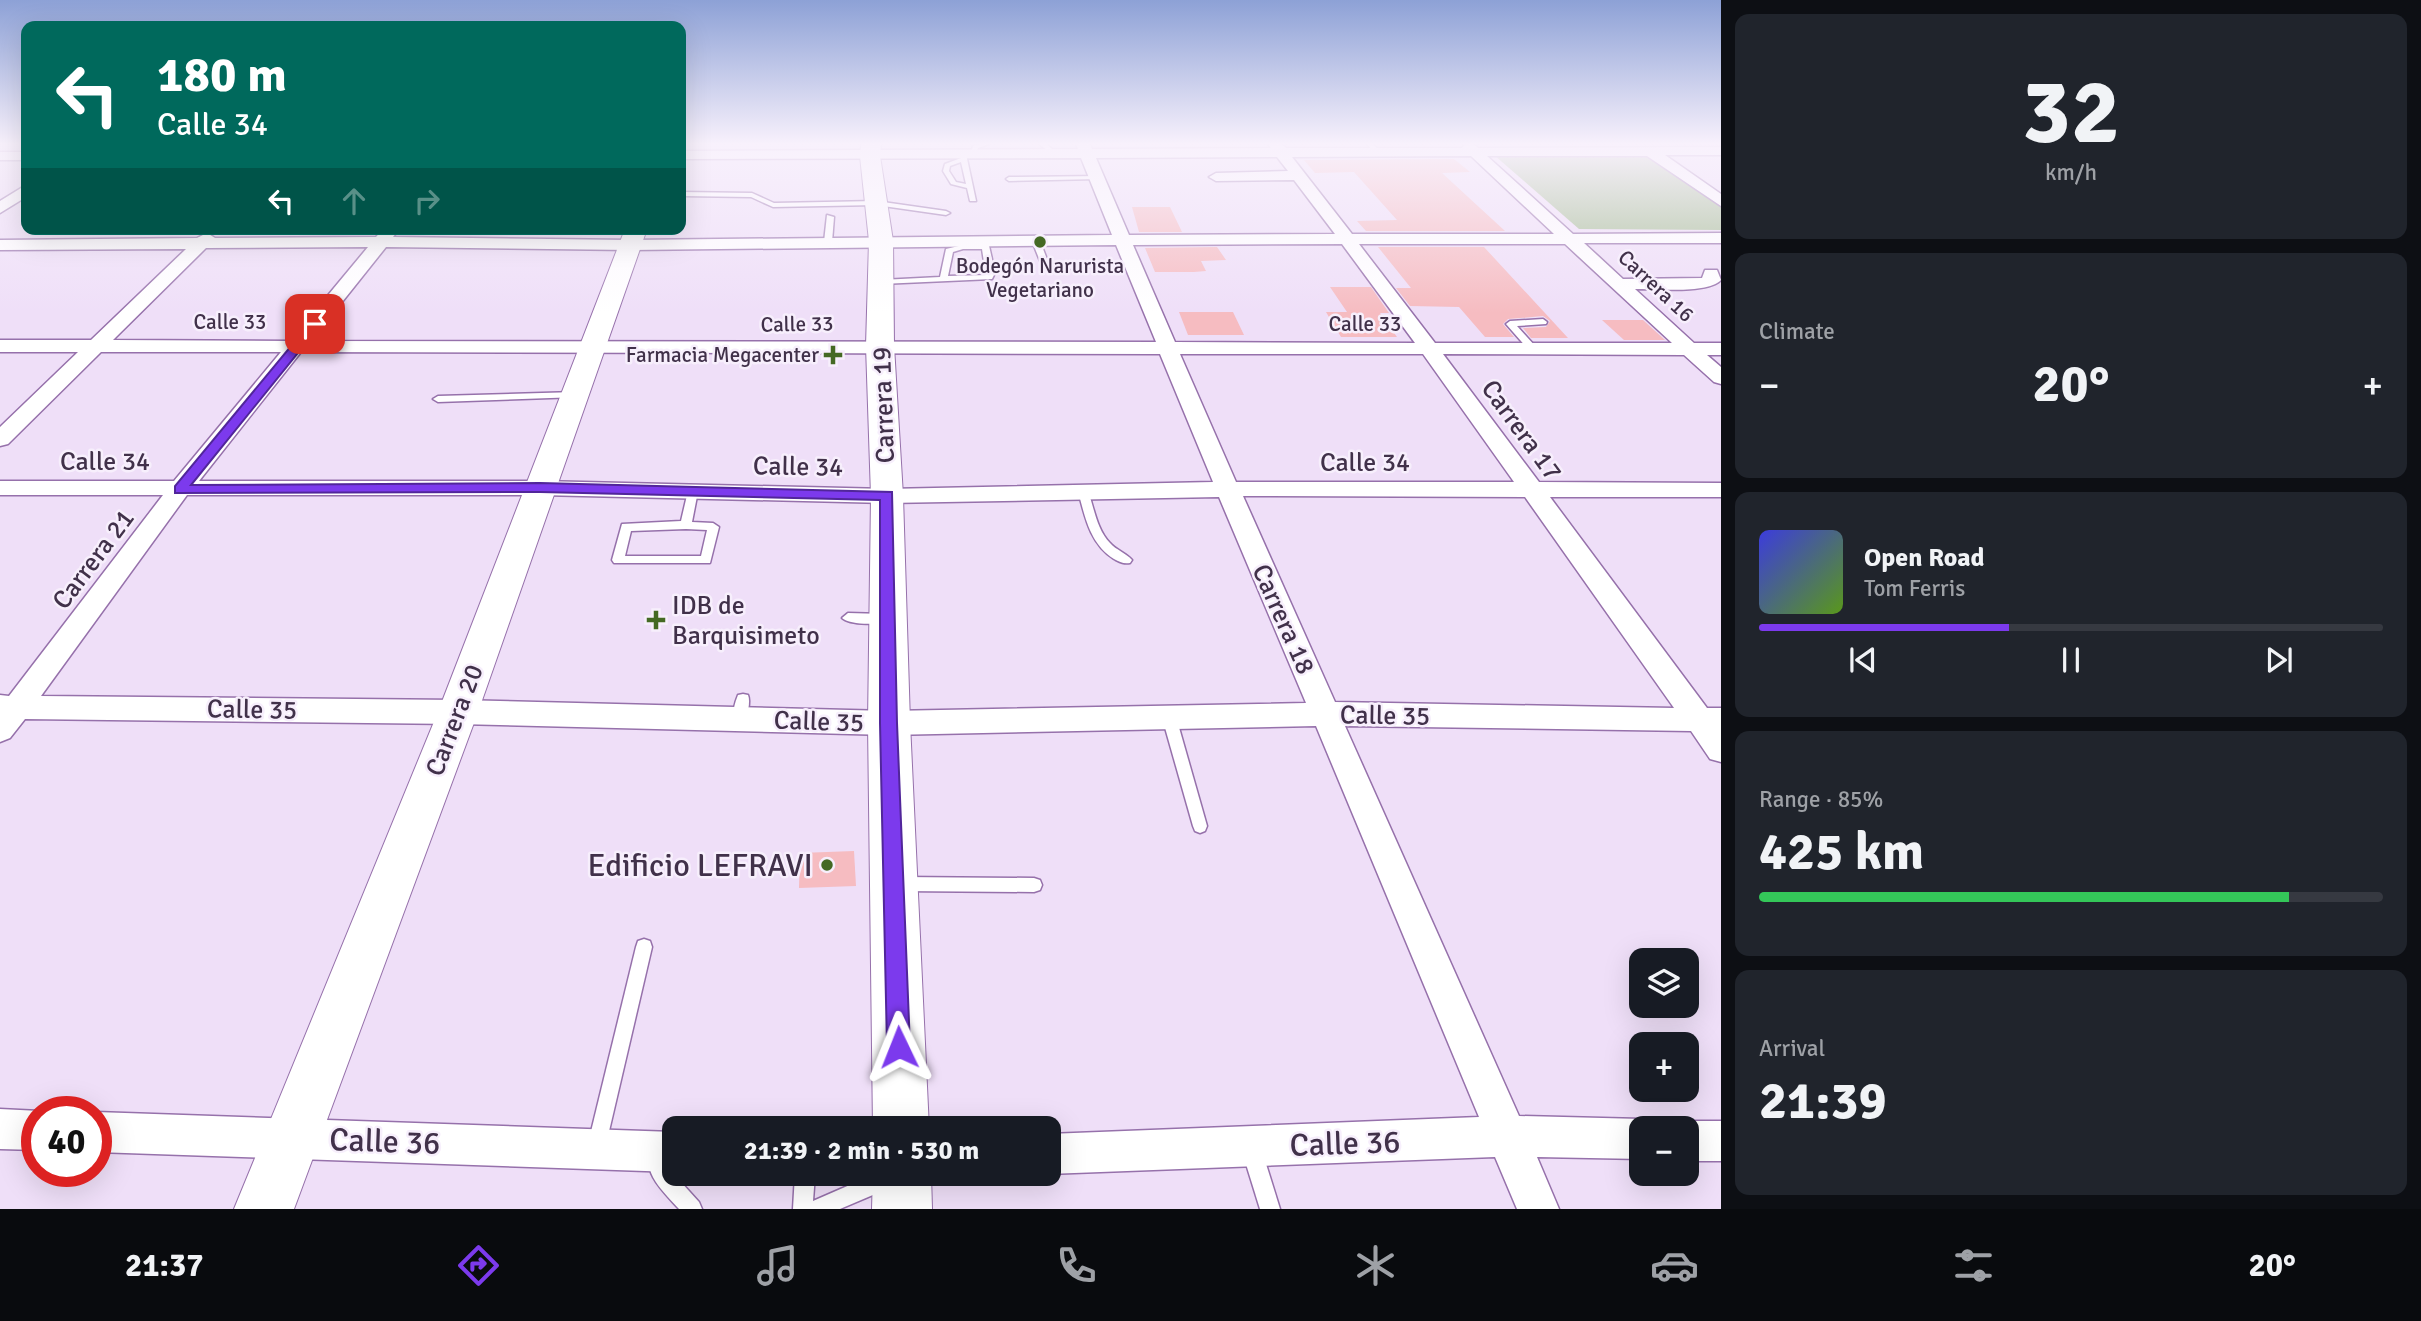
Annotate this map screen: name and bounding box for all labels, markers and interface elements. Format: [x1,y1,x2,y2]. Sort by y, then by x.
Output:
text: 180 m [157,45,287,105]
icon: left [42,49,133,140]
text: 32 [2022,56,2120,169]
text: Calle 34 [157,105,268,144]
text: km/h [2045,158,2097,187]
icon: left [262,182,300,220]
icon: ahead [335,182,373,220]
icon: right [408,182,446,220]
marker: Bodegón Narurista Vegetariano [1032,234,1048,250]
street label: Carrera 16 [1613,244,1699,328]
place label: Bodegón Narurista Vegetariano [956,253,1124,303]
pin [285,294,345,354]
icon: arrive [296,305,334,343]
street label: Calle 33 [194,309,266,335]
street label: Calle 33 [760,310,834,338]
street label: Calle 33 [1329,311,1401,337]
text: Climate [1759,317,1835,346]
place label: Farmacia Megacenter [626,342,819,368]
street label: Carrera 19 [866,346,902,464]
marker: Farmacia Megacenter [825,347,841,363]
text: 20° [2033,352,2109,416]
text: − [1759,362,1780,409]
text: + [2362,362,2383,409]
street label: Carrera 17 [1474,374,1568,487]
street label: Calle 34 [60,446,150,478]
street label: Calle 34 [1320,447,1410,479]
street label: Calle 34 [753,450,843,484]
street label: Carrera 21 [46,503,142,616]
text: Open Road [1864,542,1985,574]
street label: Carrera 18 [1245,560,1321,679]
text: Tom Ferris [1864,574,1965,603]
place label: IDB de Barquisimeto [672,590,820,652]
marker: IDB de Barquisimeto [646,610,666,630]
icon: previous [1844,641,1882,679]
icon: pause [2052,641,2090,679]
icon: next [2260,641,2298,679]
street label: Carrera 20 [419,660,491,781]
street label: Calle 35 [207,693,297,727]
street label: Calle 35 [1340,699,1430,733]
street label: Calle 35 [773,704,865,740]
text: Range · 85% [1759,785,1883,814]
text: 425 km [1759,820,1924,884]
place label: Edificio LEFRAVI [587,846,813,885]
marker: Edificio LEFRAVI [819,857,835,873]
map controls [1629,948,1699,1186]
button: layers [1629,948,1699,1018]
position arrow [862,1010,936,1084]
button: + [1629,1032,1699,1102]
text: Arrival [1759,1034,1825,1063]
text: 21:39 [1759,1069,1887,1133]
speed limit sign: 40 [21,1096,112,1187]
button: − [1629,1116,1699,1186]
street label: Calle 36 [329,1120,441,1163]
street label: Calle 36 [1289,1122,1401,1165]
text: 21:39 · 2 min · 530 m [744,1135,979,1167]
icon: directions [454,1241,503,1290]
icon: music [753,1241,802,1290]
icon: phone [1052,1241,1101,1290]
icon: climate [1351,1241,1400,1290]
icon: car [1650,1241,1699,1290]
icon: filters [1949,1241,1998,1290]
text: 21:37 [125,1246,204,1285]
text: 20° [2248,1246,2296,1285]

